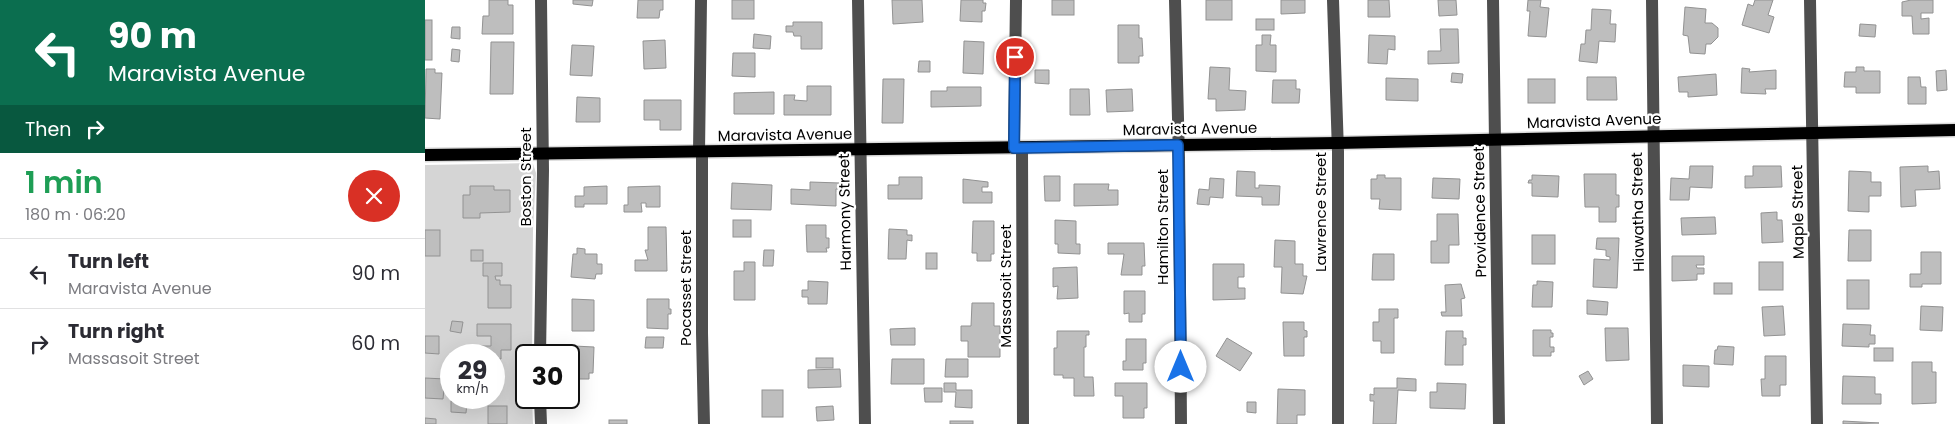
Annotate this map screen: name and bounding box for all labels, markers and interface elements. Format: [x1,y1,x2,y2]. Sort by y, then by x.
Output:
text: 90 m [108,11,197,60]
icon: left [25,20,90,85]
pin [994,36,1036,78]
icon: arrive [1001,43,1029,71]
text: Maravista Avenue [108,58,306,89]
street label: Maravista Avenue [1526,108,1662,133]
icon: right [81,115,109,143]
text: Then [25,116,71,143]
street label: Maravista Avenue [1122,117,1257,140]
street label: Maravista Avenue [717,123,852,146]
street label: Boston Street [515,127,536,227]
street label: Providence Street [1468,146,1491,278]
street label: Lawrence Street [1310,152,1331,272]
street label: Hiawatha Street [1626,152,1649,272]
street label: Harmony Street [833,153,856,271]
text: 1 min [25,161,103,204]
street label: Maple Street [1786,165,1809,259]
street label: Hamilton Street [1152,169,1173,285]
button: close [348,170,400,222]
text: 180 m · 06:20 [25,203,126,226]
street label: Massasoit Street [995,224,1016,348]
street label: Pocasset Street [675,230,696,346]
text: Turn left [68,248,149,275]
icon: left [25,260,53,288]
text: 90 m [351,260,400,287]
text: Maravista Avenue [68,277,212,300]
text: Turn right [68,318,164,345]
icon: right [25,330,53,358]
text: 60 m [351,330,400,357]
position arrow [1154,340,1206,392]
speed limit sign: 30 [515,344,580,409]
text: Massasoit Street [68,347,200,370]
text: 29 [458,353,487,388]
text: km/h [457,380,488,397]

